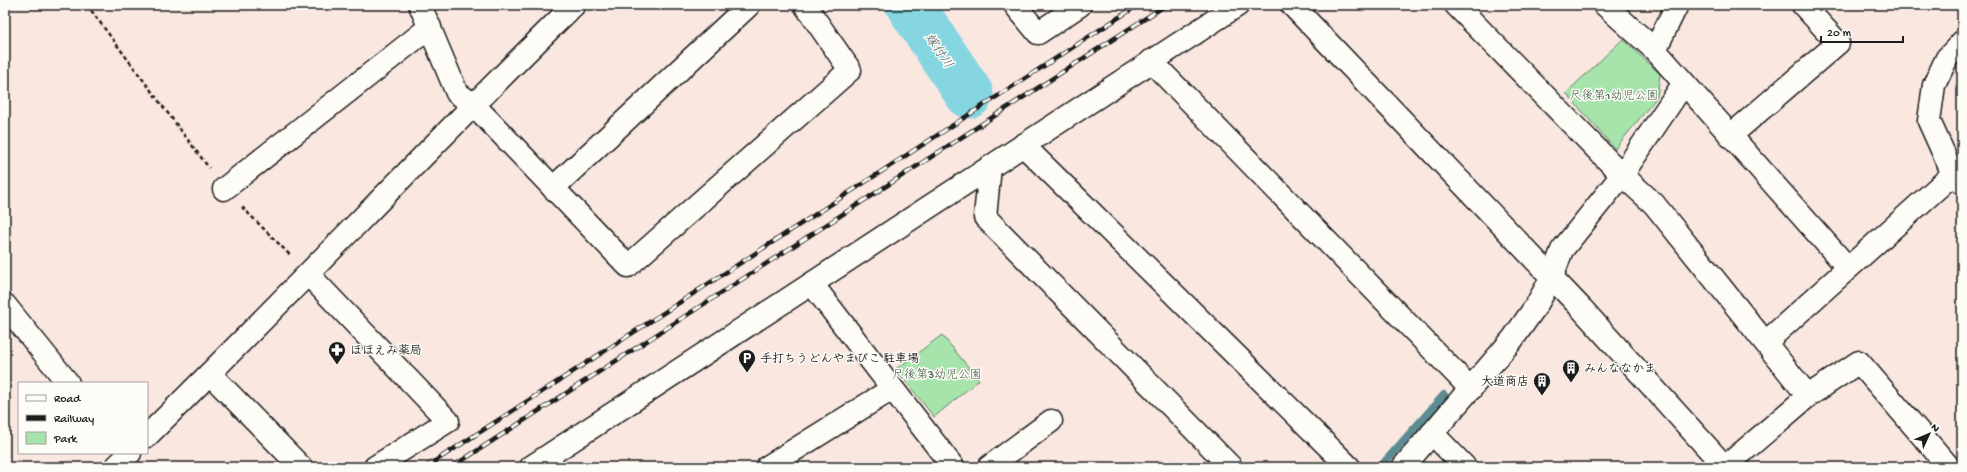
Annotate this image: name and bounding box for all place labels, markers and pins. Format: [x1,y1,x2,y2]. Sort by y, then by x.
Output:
pharmacy icon: ほほえみ薬局 [327,340,347,365]
place label: ほほえみ薬局 [350,344,422,359]
parking icon: 手打ちうどんやまびこ 駐車場 [737,348,757,373]
place label: 手打ちうどんやまびこ 駐車場 [760,352,919,367]
building icon: みんななかま [1561,358,1581,383]
place label: みんななかま [1584,363,1656,377]
building icon: 大道商店 [1532,371,1552,396]
place label: 大道商店 [1481,375,1529,390]

